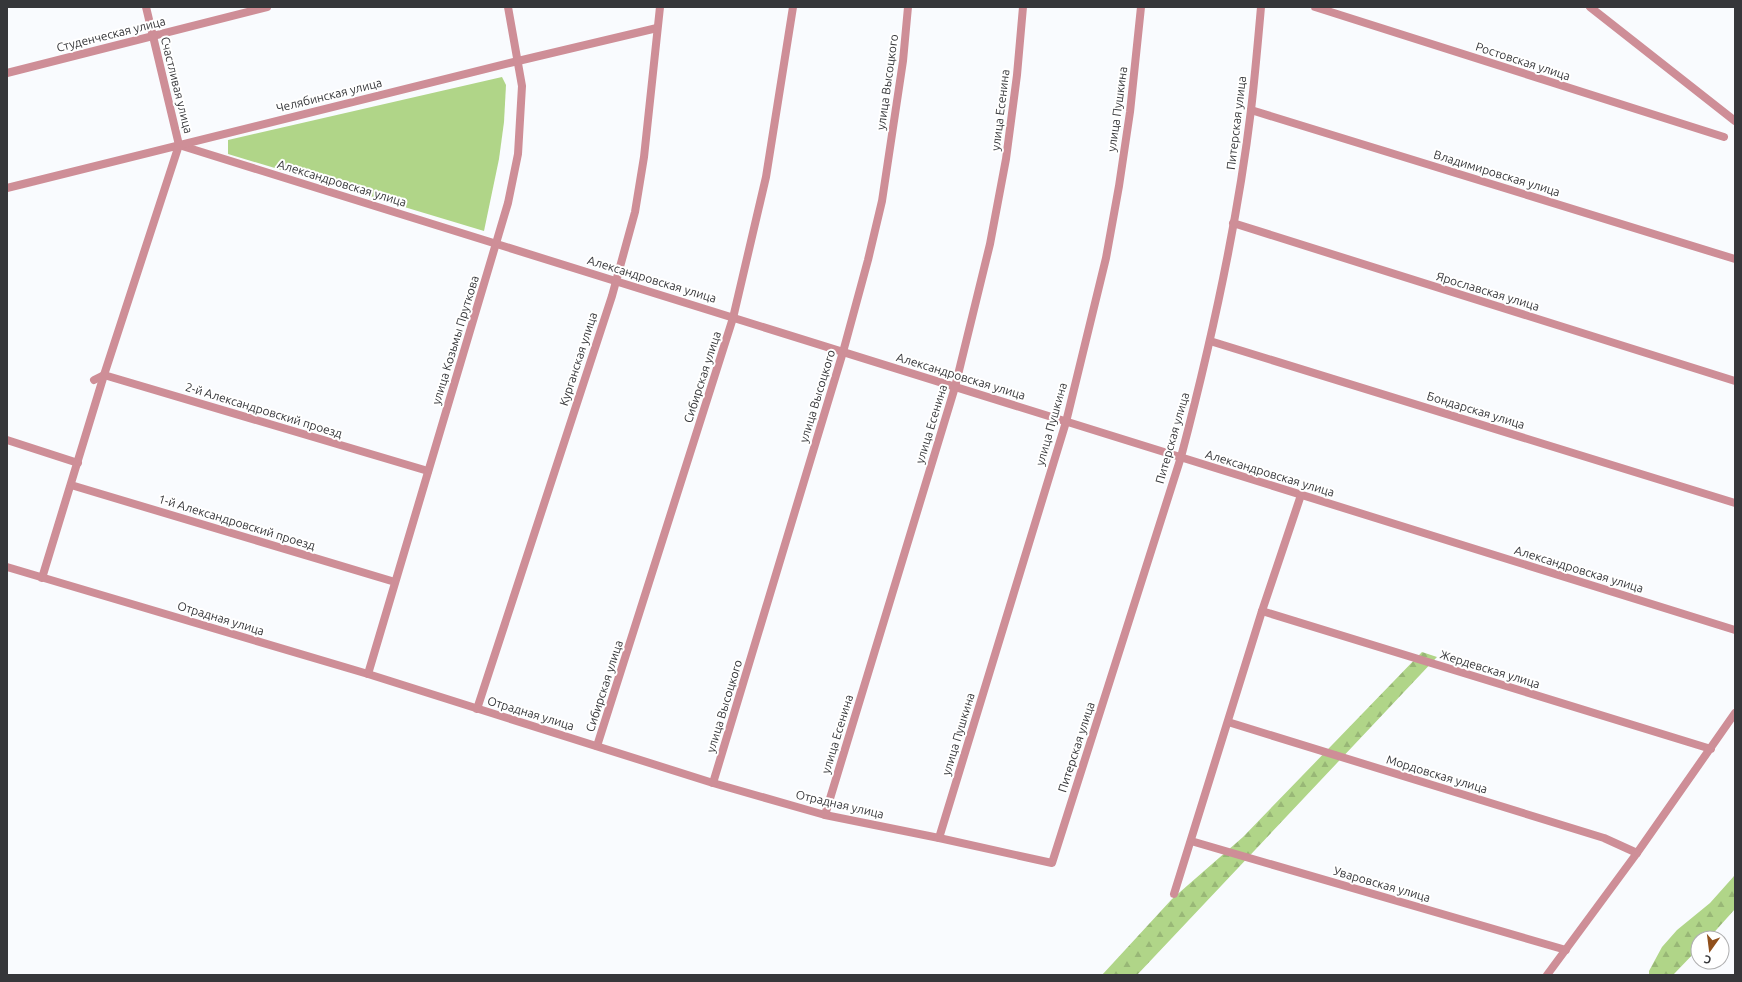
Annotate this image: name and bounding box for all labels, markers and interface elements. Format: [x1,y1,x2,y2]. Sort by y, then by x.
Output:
street label: Студенческая улица [55,14,167,54]
street label: улица Высоцкого [874,33,900,131]
street label: Счастливая улица [159,35,195,135]
street label: Ростовская улица [1474,40,1572,82]
street label: улица Пушкина [1105,66,1129,152]
street label: улица Есенина [989,69,1011,151]
street label: Питерская улица [1224,75,1248,171]
street label: Челябинская улица [275,76,383,114]
street label: Владимировская улица [1432,148,1562,198]
street label: Александровская улица [276,157,408,209]
street label: Александровская улица [586,253,718,305]
street label: Ярославская улица [1435,269,1541,313]
street label: улица Козьмы Пруткова [429,274,481,406]
street label: Курганская улица [557,311,599,407]
street label: Сибирская улица [681,330,723,424]
street label: улица Высоцкого [797,348,837,444]
street label: Александровская улица [895,350,1027,402]
street label: 2-й Александровский проезд [184,380,344,440]
street label: улица Пушкина [1033,381,1069,467]
street label: улица Есенина [913,383,949,465]
street label: Бондарская улица [1426,389,1526,431]
street label: Питерская улица [1153,391,1191,485]
street label: Александровская улица [1204,447,1336,499]
street label: 1-й Александровский проезд [157,492,317,552]
street label: Александровская улица [1513,543,1645,595]
street label: Отрадная улица [176,599,266,637]
street label: Сибирская улица [583,639,625,733]
street label: Жердевская улица [1438,648,1542,690]
street label: улица Высоцкого [704,658,744,754]
street label: улица Пушкина [939,691,977,777]
street label: улица Есенина [819,693,855,775]
street label: Отрадная улица [486,694,576,732]
street label: Питерская улица [1055,700,1097,794]
street label: Мордовская улица [1385,752,1489,796]
street label: Отрадная улица [795,788,885,820]
street label: Уваровская улица [1332,864,1432,904]
north arrow [1690,930,1730,970]
text: С [1703,953,1712,966]

